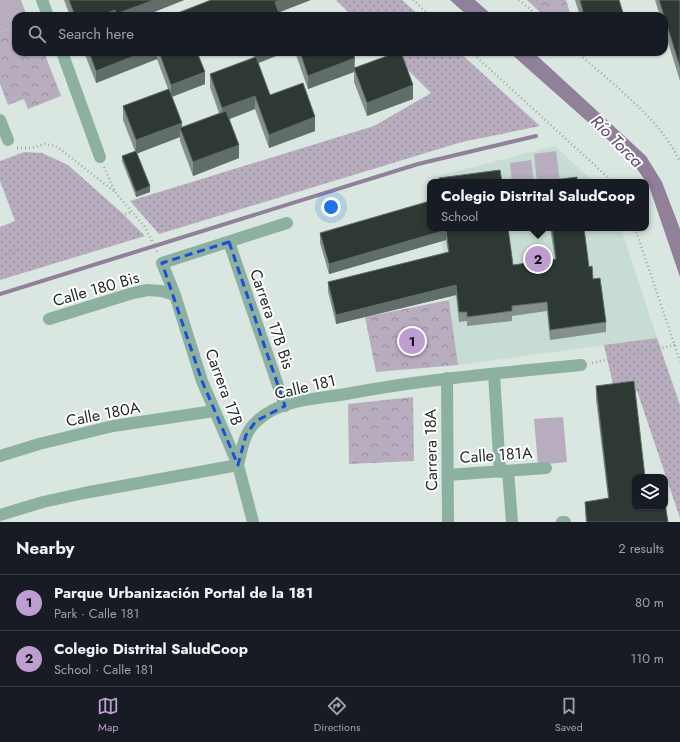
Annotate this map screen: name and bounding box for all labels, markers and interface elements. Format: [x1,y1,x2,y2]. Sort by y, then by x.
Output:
search box [12,12,668,56]
icon: search [26,23,48,45]
text: Search here [58,23,134,45]
water label: Río Torca [585,109,649,173]
popup [427,179,649,231]
text: Colegio Distrital SaludCoop [441,185,635,207]
your location [321,197,341,217]
text: School [441,207,478,226]
pin: 2 [525,244,551,274]
street label: Calle 180 Bis [50,266,142,312]
street label: Carrera 17B Bis [244,266,300,372]
pin: 1 [399,326,425,356]
street label: Carrera 17B [199,345,249,429]
street label: Calle 181 [272,369,338,405]
street label: Calle 180A [64,395,143,432]
street label: Carrera 18A [419,408,443,491]
street label: Calle 181A [459,441,534,469]
map controls [632,474,668,510]
button: layers [632,474,668,510]
text: Nearby [16,536,74,560]
text: 2 results [618,539,664,558]
text: Parque Urbanización Portal de la 181 [54,582,313,604]
text: 1 [26,593,32,612]
text: 80 m [635,593,664,612]
text: Park · Calle 181 [54,604,139,623]
text: Colegio Distrital SaludCoop [54,638,248,660]
text: 2 [25,649,33,668]
text: 110 m [630,649,664,668]
text: School · Calle 181 [54,660,154,679]
tab: Map [97,695,119,735]
tab: Directions [314,695,360,735]
tab: Saved [555,695,583,735]

